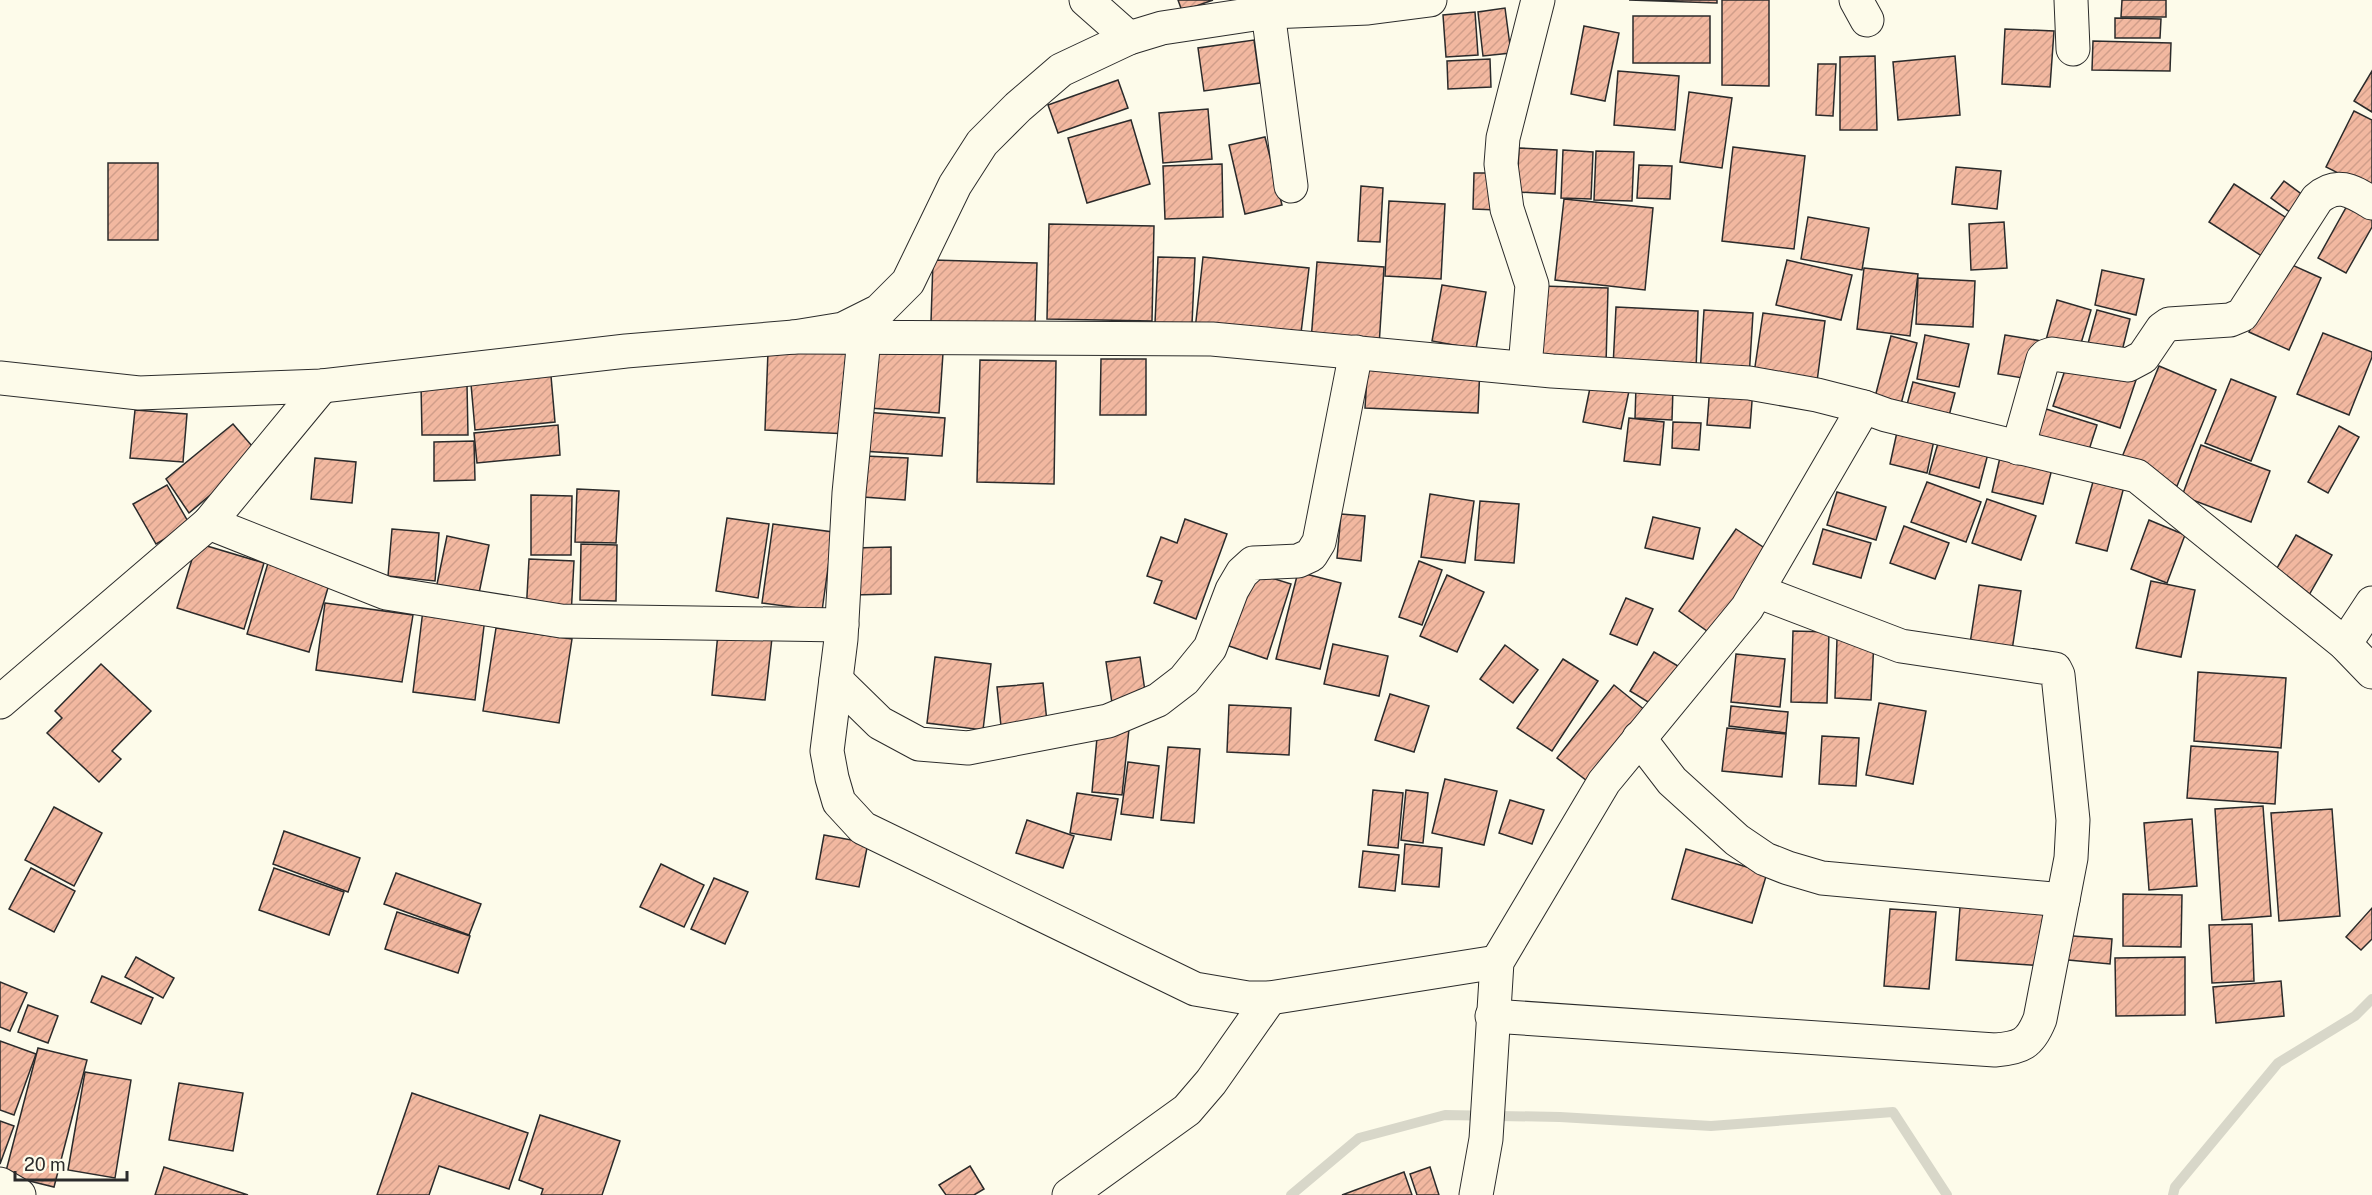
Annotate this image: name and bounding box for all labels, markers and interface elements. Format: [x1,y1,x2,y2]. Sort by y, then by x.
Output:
scale bar [15,1144,128,1182]
text: 20 m [24,1154,66,1175]

